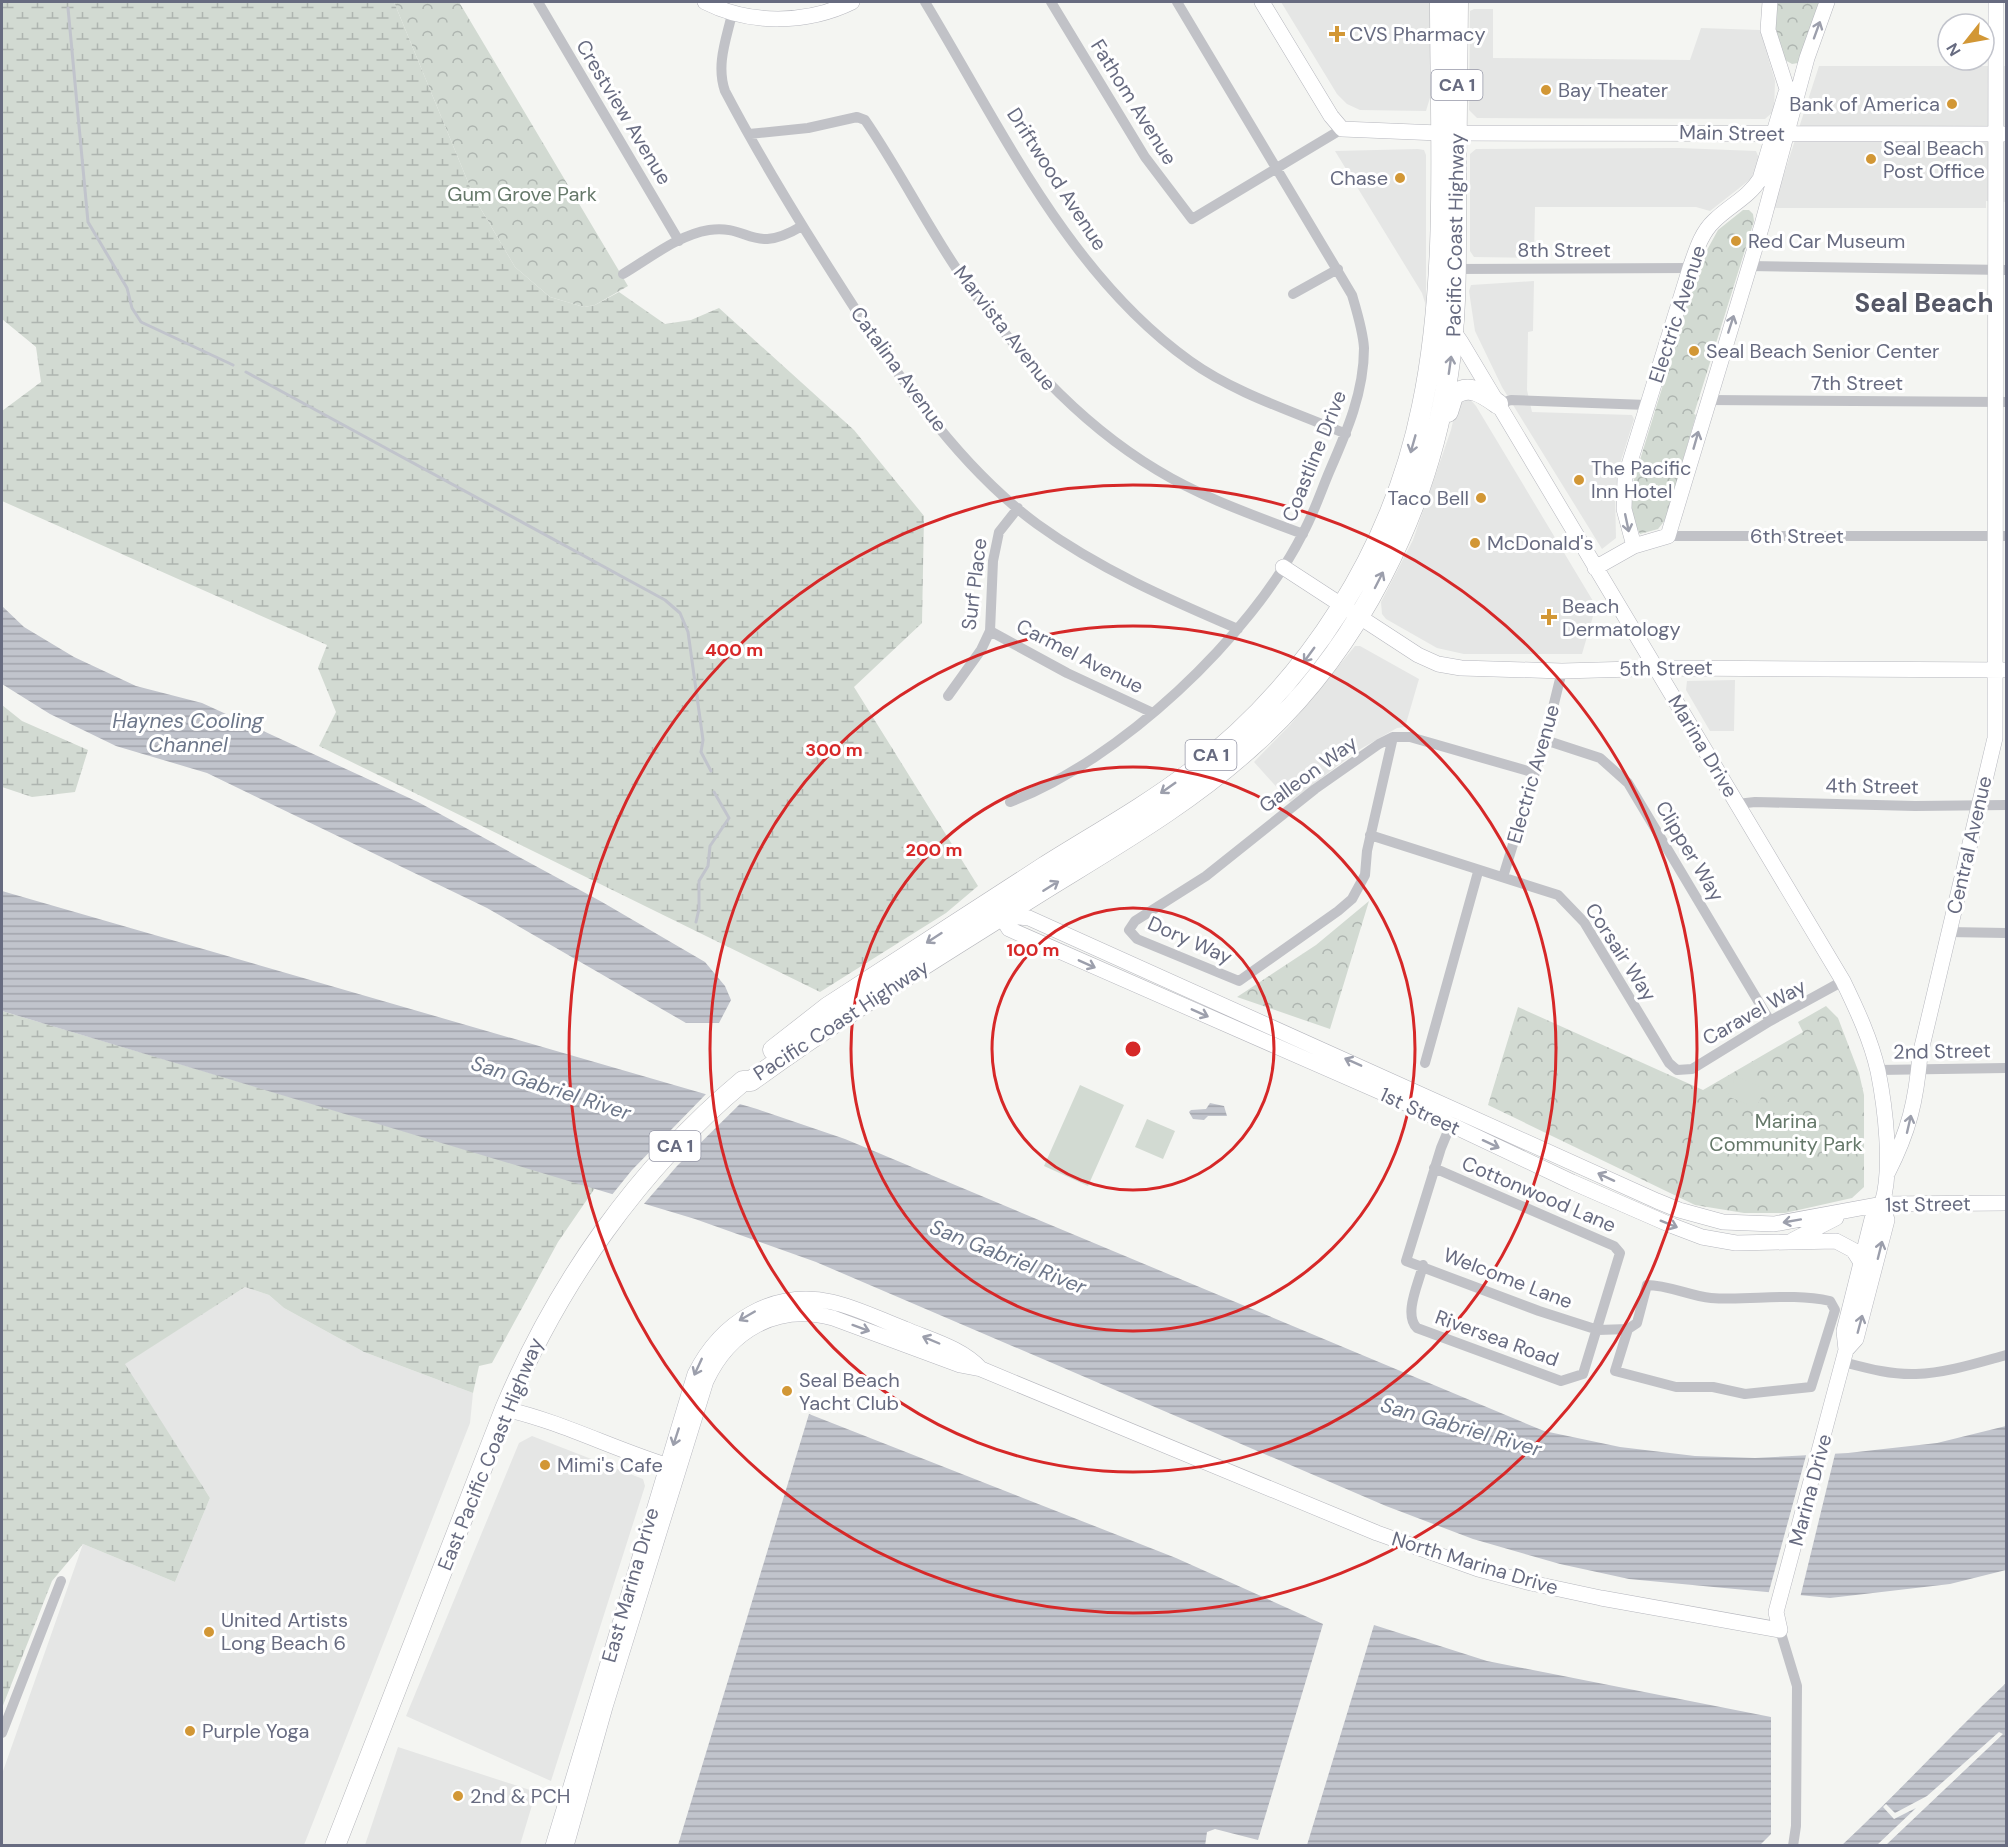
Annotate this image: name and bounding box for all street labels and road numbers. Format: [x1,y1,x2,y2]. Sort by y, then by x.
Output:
street label: Crestview Avenue [570,35,678,189]
street label: Fathom Avenue [1085,35,1183,169]
road number: CA 1 [1432,70,1482,100]
street label: Driftwood Avenue [1001,103,1113,255]
street label: Main Street [1679,119,1785,147]
street label: Pacific Coast Highway [1440,133,1470,337]
street label: 8th Street [1517,237,1611,263]
street label: Electric Avenue [1643,242,1711,386]
street label: Marvista Avenue [948,260,1062,396]
street label: Catalina Avenue [845,301,953,437]
street label: 7th Street [1811,370,1903,396]
street label: Coastline Drive [1276,387,1352,525]
street label: 6th Street [1750,523,1844,549]
street label: Surf Place [955,537,993,631]
street label: Carmel Avenue [1012,613,1148,699]
street label: 5th Street [1619,654,1713,682]
street label: Marina Drive [1662,690,1744,802]
street label: Electric Avenue [1501,702,1565,846]
street label: Galleon Way [1254,730,1362,818]
road number: CA 1 [1186,740,1236,770]
street label: 4th Street [1825,772,1919,800]
street label: Central Avenue [1940,773,1998,917]
street label: Clipper Way [1650,796,1730,906]
street label: Corsair Way [1580,898,1662,1006]
street label: Dory Way [1144,910,1236,970]
street label: Pacific Coast Highway [748,954,934,1086]
street label: Caravel Way [1698,973,1810,1051]
street label: 2nd Street [1893,1037,1991,1065]
street label: 1st Street [1376,1081,1464,1141]
road number: CA 1 [650,1131,700,1161]
street label: Cottonwood Lane [1458,1150,1620,1238]
street label: 1st Street [1885,1190,1971,1218]
street label: Welcome Lane [1440,1241,1576,1315]
street label: Riversea Road [1432,1304,1562,1372]
street label: East Pacific Coast Highway [431,1334,549,1574]
street label: Marina Drive [1783,1431,1837,1549]
street label: East Marina Drive [595,1505,665,1665]
street label: North Marina Drive [1389,1525,1561,1601]

